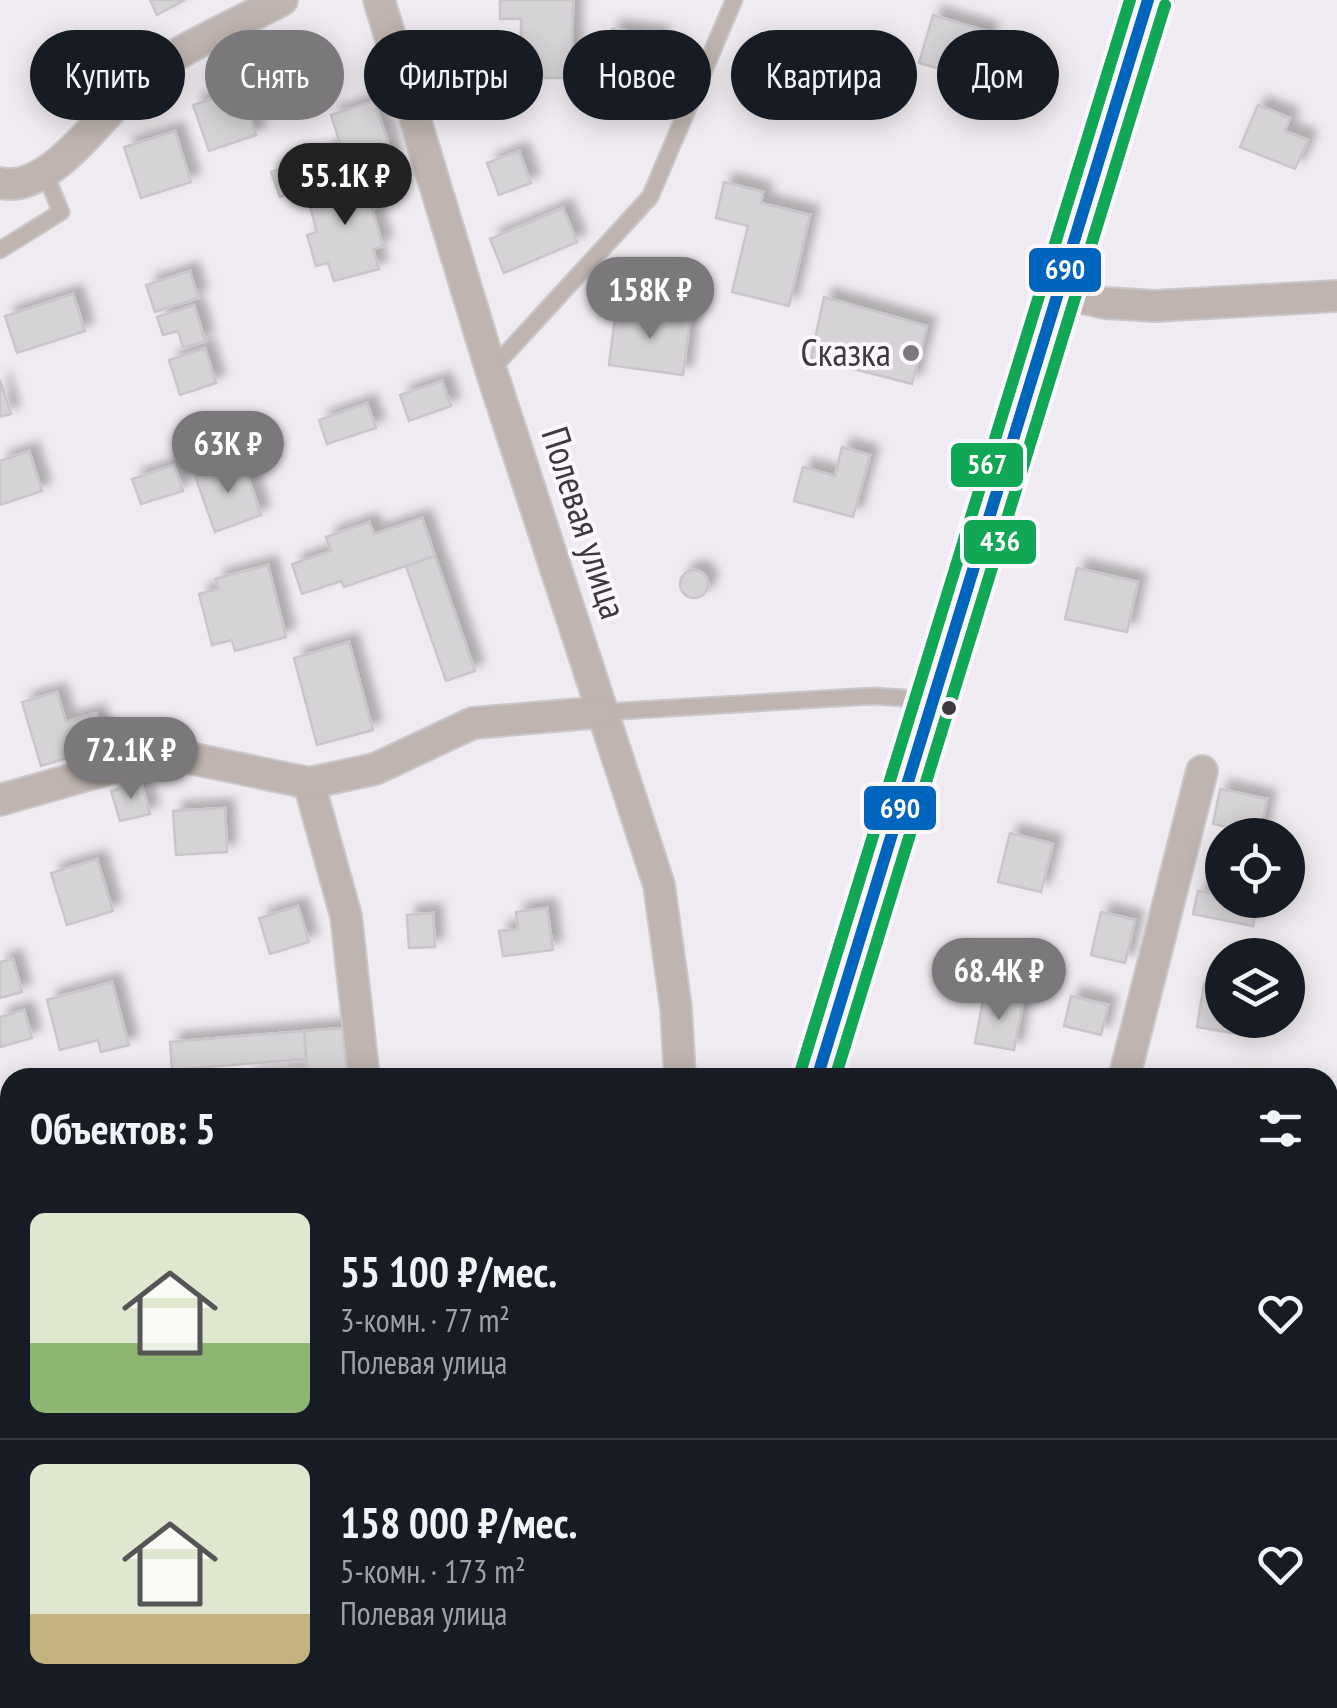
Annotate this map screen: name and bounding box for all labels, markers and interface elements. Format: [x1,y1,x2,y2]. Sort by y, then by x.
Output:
chip: Купить [30,30,185,120]
chip: Снять [205,30,344,120]
chip: Фильтры [364,30,543,120]
chip: Новое [563,30,711,120]
chip: Квартира [731,30,917,120]
chip: Дом [937,30,1059,120]
pin: 55.1K ₽ [253,143,437,228]
text: 55.1K ₽ [300,154,390,196]
line badge: 690 [1027,246,1103,294]
text: 690 [1045,250,1085,287]
pin: 158K ₽ [569,257,731,342]
text: 158K ₽ [608,268,692,310]
place label: Сказка [800,327,891,376]
marker: Сказка [900,342,922,364]
pin: 63K ₽ [158,411,298,496]
street label: Полевая улица [531,421,639,625]
text: 63K ₽ [194,422,262,464]
line badge: 567 [949,441,1025,489]
text: 567 [967,445,1007,482]
line badge: 436 [962,518,1038,566]
text: 436 [980,522,1020,559]
unlabelled marker [939,698,959,718]
pin: 72.1K ₽ [39,717,223,802]
text: 72.1K ₽ [86,728,176,770]
line badge: 690 [862,784,938,832]
text: 690 [880,789,920,826]
map controls [1205,818,1305,1038]
button: locate [1205,818,1305,918]
pin: 68.4K ₽ [907,938,1091,1023]
button: layers [1205,938,1305,1038]
text: 68.4K ₽ [954,949,1044,991]
text: Объектов: 5 [30,1101,216,1156]
icon: filters [1253,1101,1308,1156]
text: 55 100 ₽/мес. [340,1244,557,1299]
icon: home [110,1253,230,1373]
icon: heart [1253,1286,1308,1341]
text: 3-комн. · 77 m² [340,1299,510,1341]
text: Полевая улица [340,1341,507,1383]
text: 158 000 ₽/мес. [340,1495,577,1550]
icon: home [110,1504,230,1624]
icon: heart [1253,1537,1308,1592]
text: 5-комн. · 173 m² [340,1550,526,1592]
text: Полевая улица [340,1592,507,1634]

